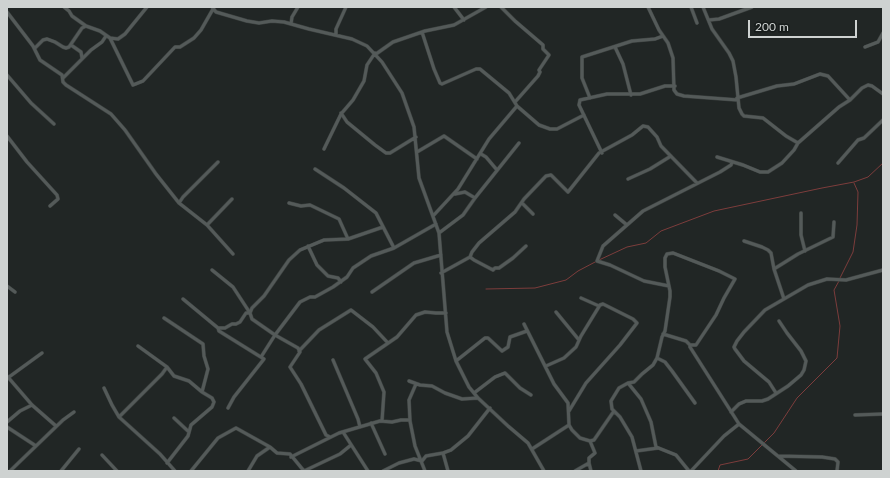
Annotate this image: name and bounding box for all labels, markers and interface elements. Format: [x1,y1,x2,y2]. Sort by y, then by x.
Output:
scale bar [750,12,859,38]
text: 200 m [755,19,789,34]

